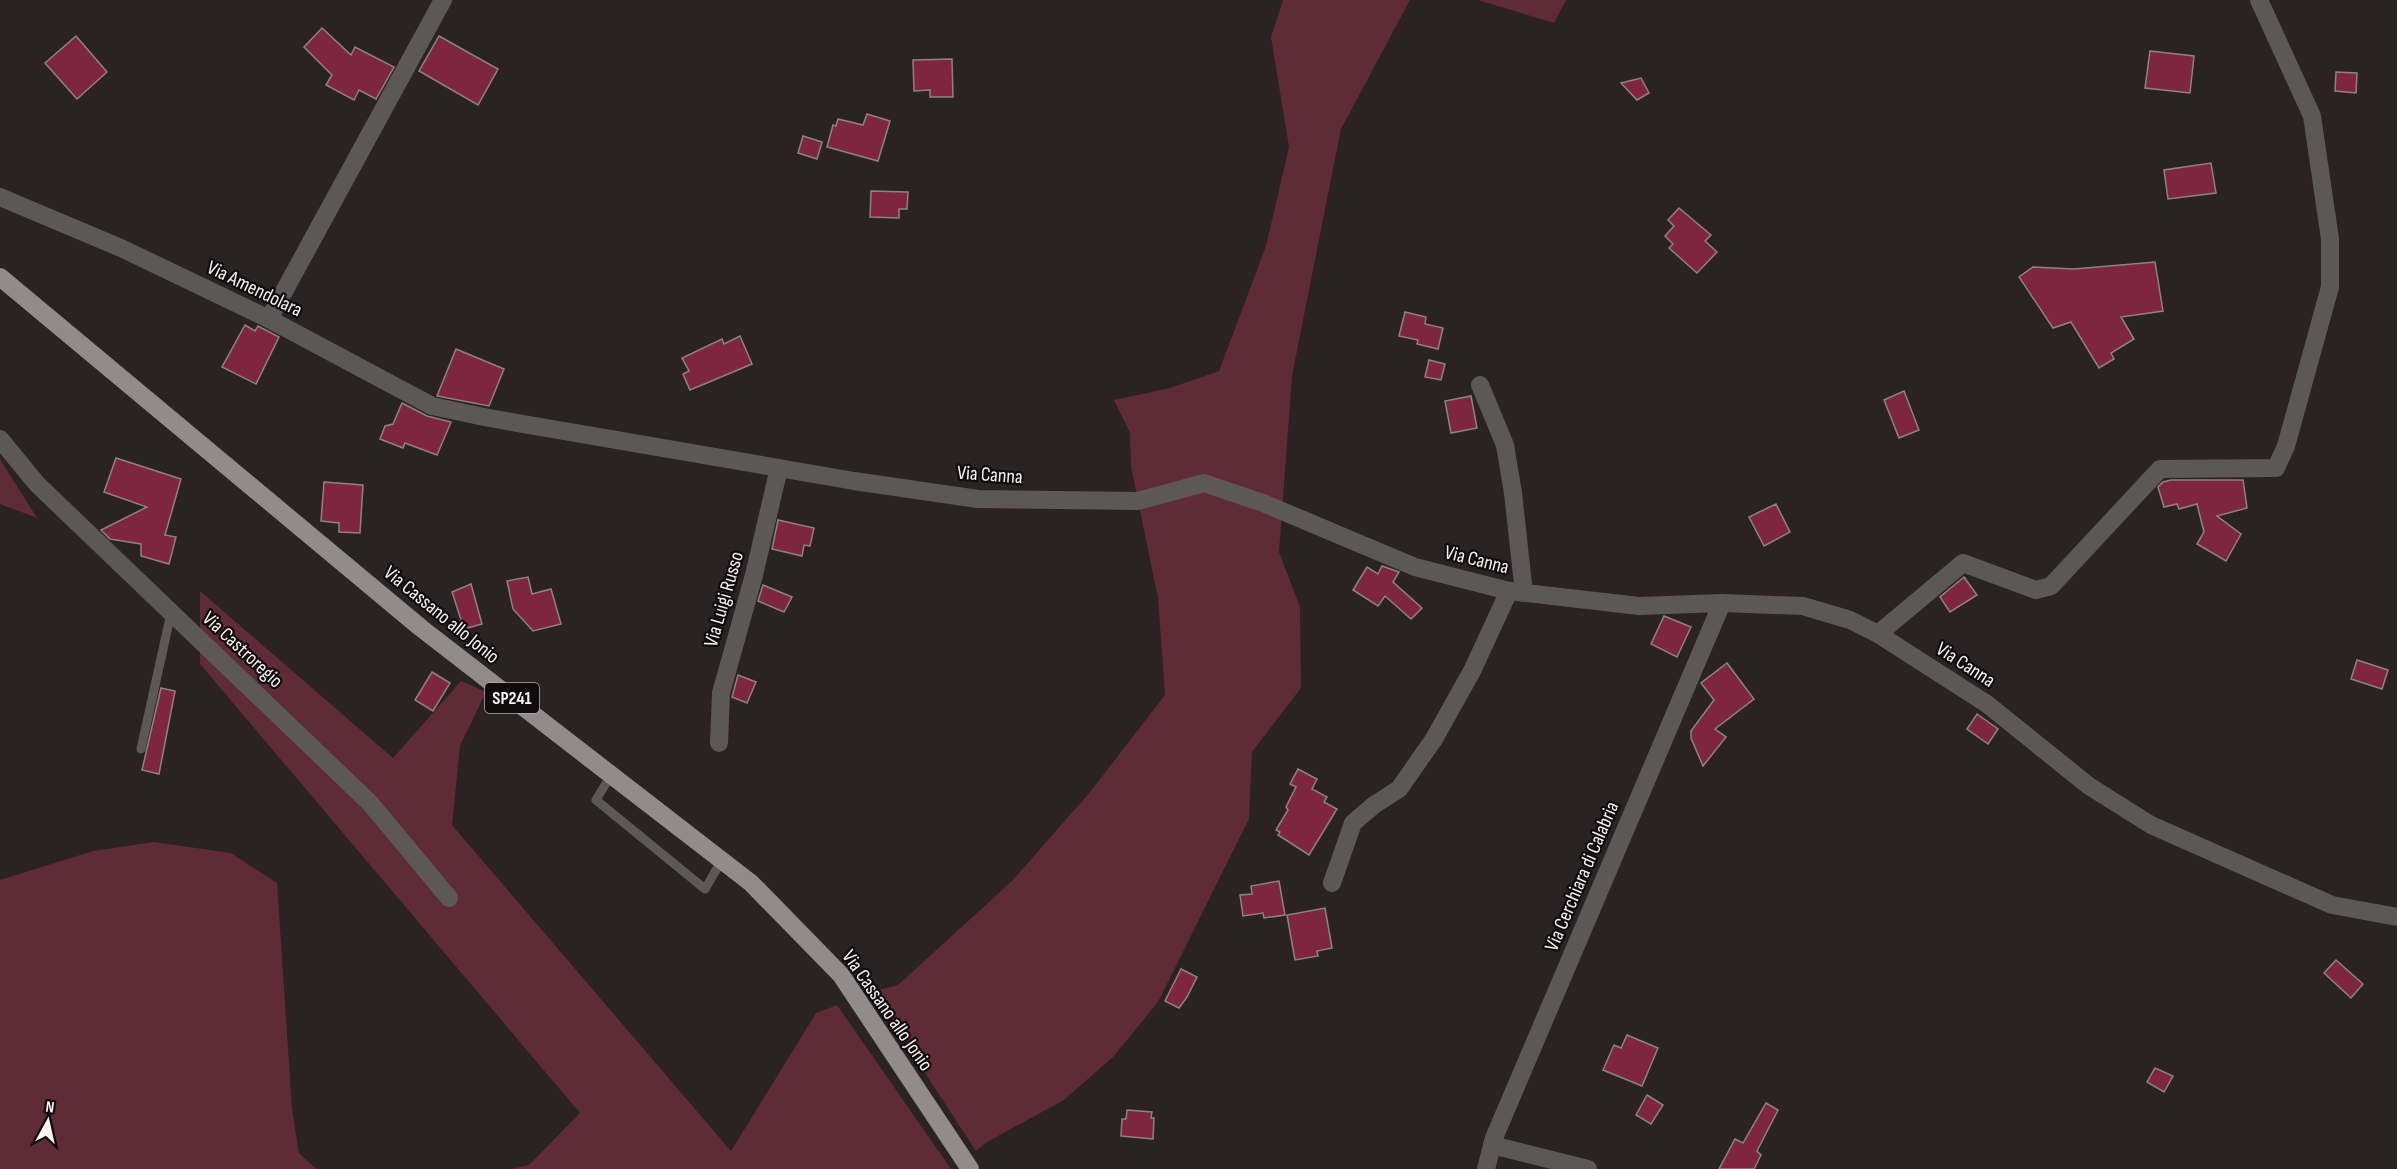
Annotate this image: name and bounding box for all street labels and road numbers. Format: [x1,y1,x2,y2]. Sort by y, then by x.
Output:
street label: Via Amendolara [203,255,306,322]
street label: Via Canna [956,461,1023,489]
street label: Via Canna [1442,540,1511,580]
street label: Via Luigi Russo [699,549,749,650]
street label: Via Cassano allo Jonio [379,561,504,669]
street label: Via Castroregio [197,606,287,693]
street label: Via Canna [1931,637,1999,693]
road number: SP241 [485,683,539,713]
street label: Via Cerchiara di Calabria [1540,798,1624,955]
street label: Via Cassano allo Jonio [837,946,938,1076]

